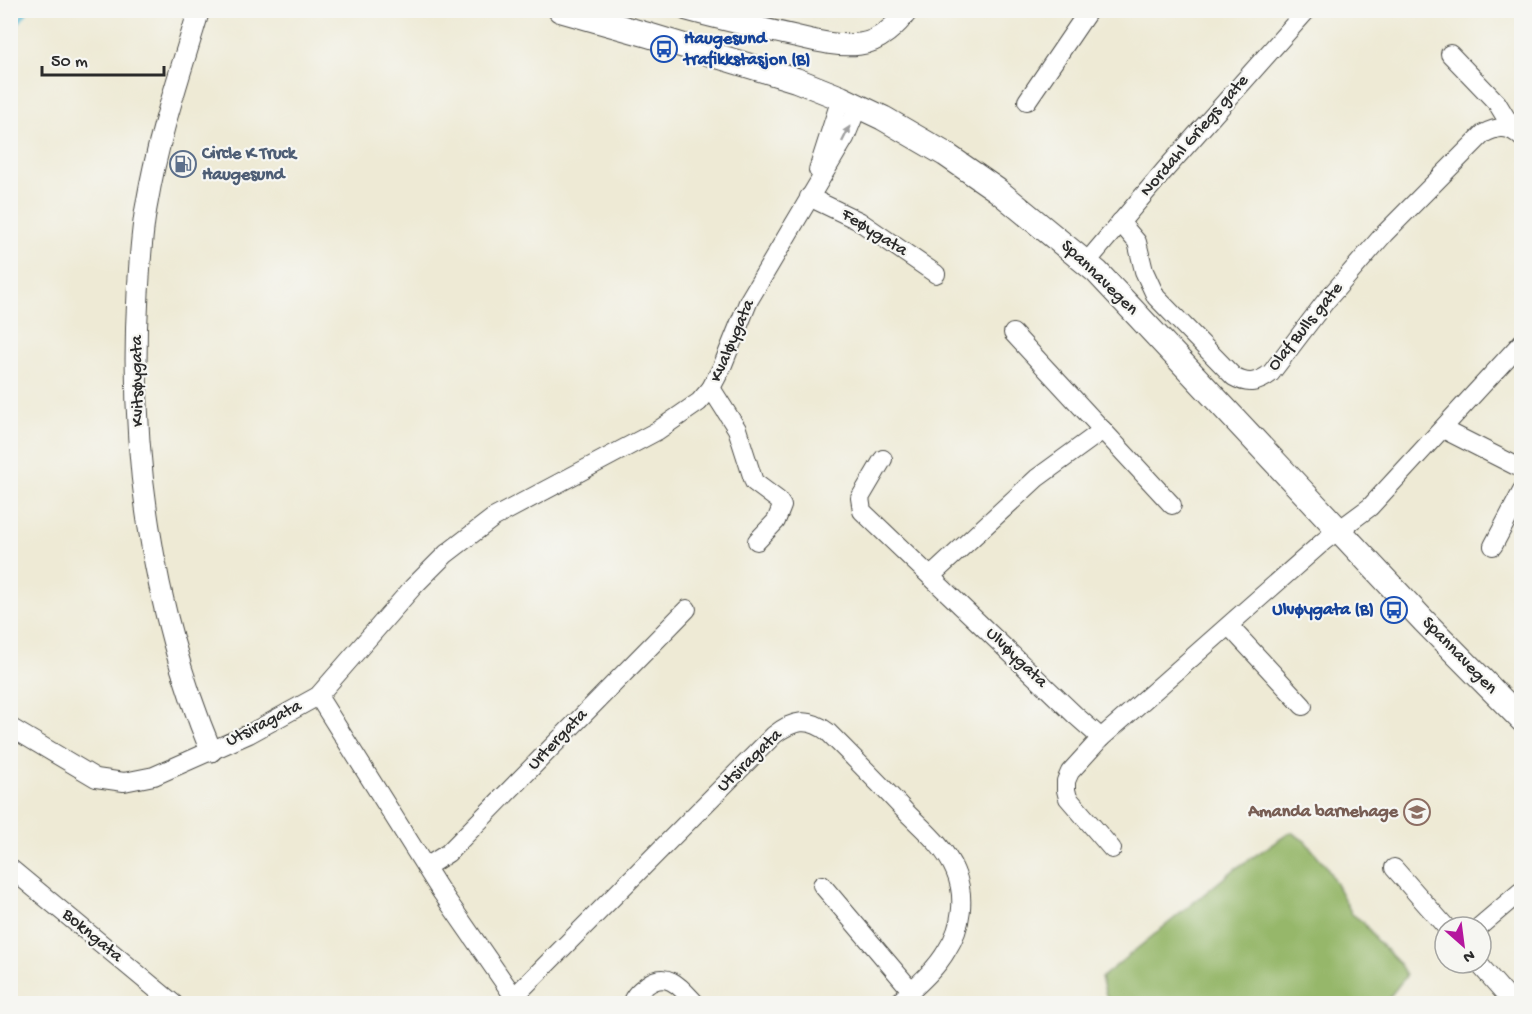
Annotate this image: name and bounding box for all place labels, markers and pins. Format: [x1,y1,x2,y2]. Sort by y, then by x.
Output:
place label: Haugesund trafikkstasjon (B) [682,29,811,71]
bus stop icon: Haugesund trafikkstasjon (B) [649,34,679,64]
place label: Circle K Truck Haugesund [201,144,298,186]
fuel station icon: Circle K Truck Haugesund [168,149,198,179]
bus stop icon: Ulvøygata (B) [1379,595,1409,625]
place label: Ulvøygata (B) [1272,600,1374,621]
school or university icon: Amanda barnehage [1402,797,1432,827]
place label: Amanda barnehage [1247,802,1399,823]

